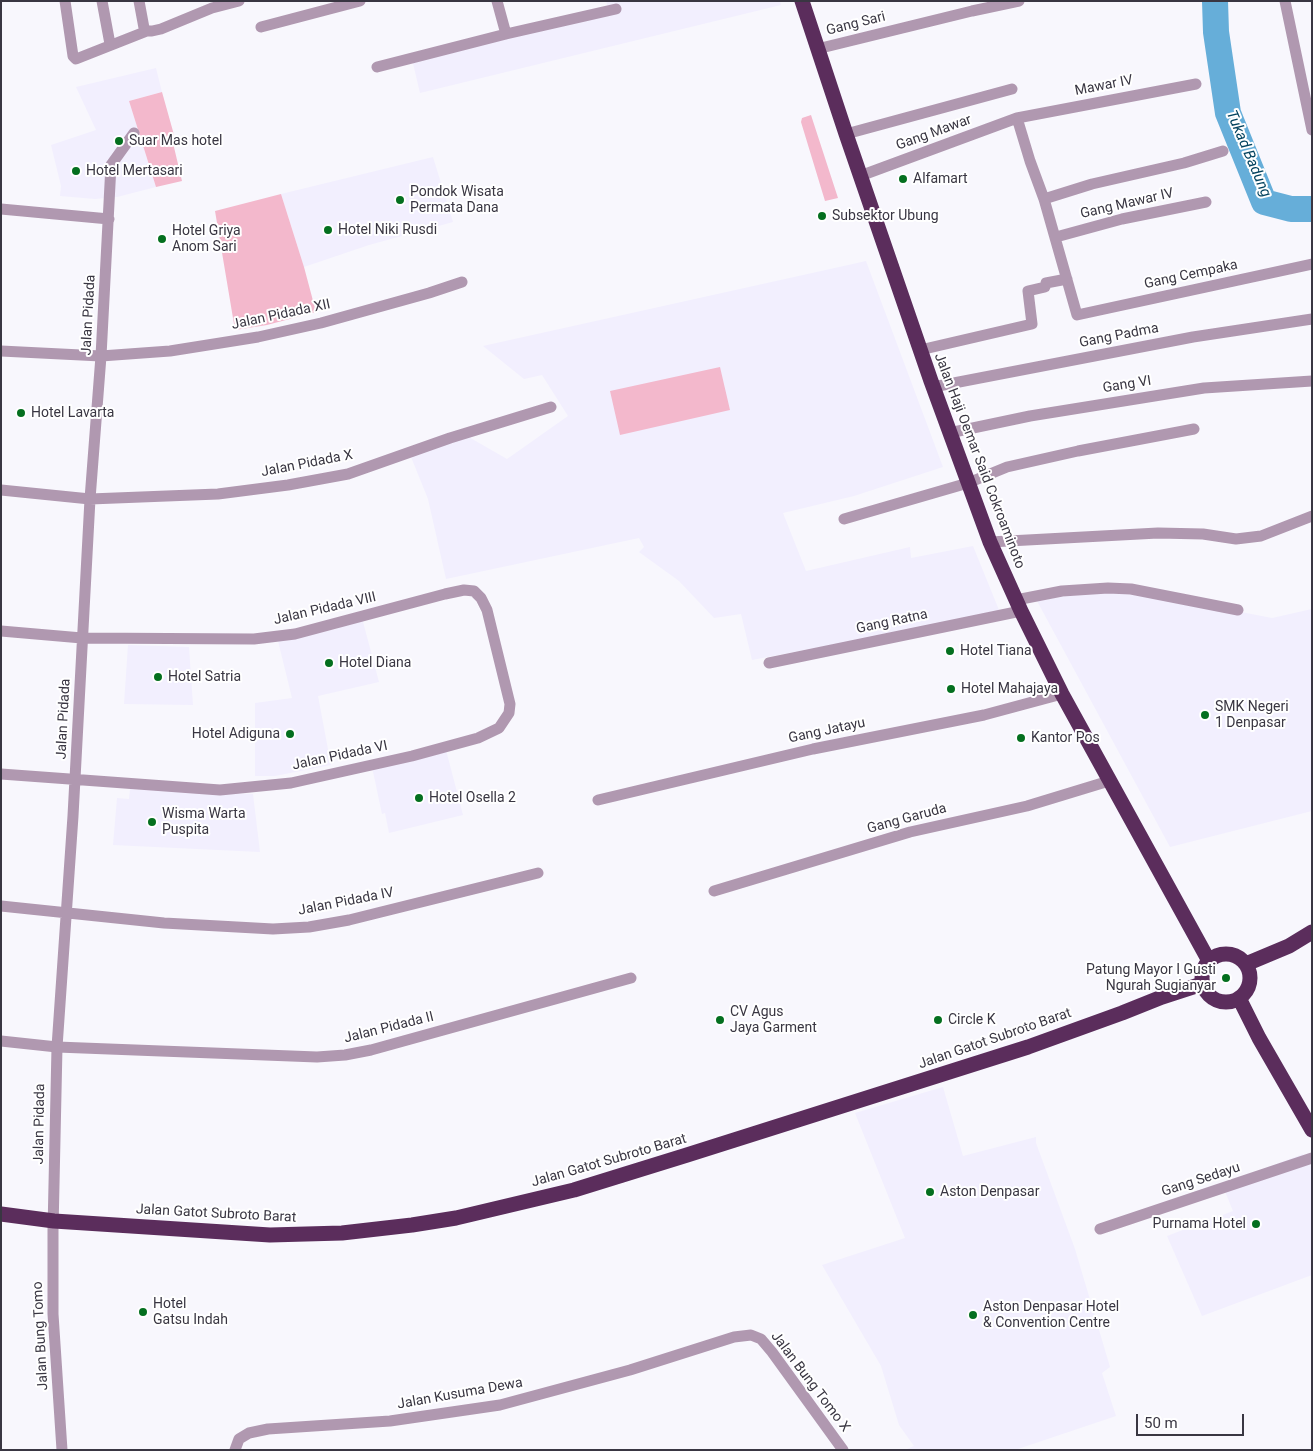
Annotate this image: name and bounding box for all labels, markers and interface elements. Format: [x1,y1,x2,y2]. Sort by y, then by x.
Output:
street label: Gang Sari [825,9,887,39]
street label: Mawar IV [1073,72,1135,100]
water label: Tukad Badung [1222,108,1274,200]
street label: Gang Mawar [894,112,974,154]
place label: Suar Mas hotel [129,133,223,149]
marker: Suar Mas hotel [113,135,125,147]
place label: Hotel Mertasari [86,163,183,179]
marker: Hotel Mertasari [70,165,82,177]
place label: Alfamart [913,171,968,187]
marker: Alfamart [897,173,909,185]
place label: Pondok Wisata Permata Dana [410,184,504,216]
street label: Gang Mawar IV [1079,185,1175,223]
marker: Pondok Wisata Permata Dana [394,194,406,206]
place label: Subsektor Ubung [832,208,939,224]
marker: Subsektor Ubung [816,210,828,222]
place label: Hotel Niki Rusdi [338,222,437,238]
place label: Hotel Griya Anom Sari [172,223,241,256]
marker: Hotel Niki Rusdi [322,224,334,236]
marker: Hotel Griya Anom Sari [156,233,168,245]
street label: Gang Cempaka [1143,257,1239,293]
street label: Jalan Pidada [78,274,100,356]
street label: Jalan Pidada XII [230,296,332,334]
street label: Gang Padma [1078,320,1160,352]
street label: Jalan Haji Oemar Said Cokroaminoto [930,351,1028,571]
street label: Gang VI [1102,373,1152,397]
place label: Hotel Lavarta [31,405,114,421]
marker: Hotel Lavarta [15,407,27,419]
street label: Jalan Pidada X [260,447,354,481]
street label: Jalan Pidada VIII [272,589,378,629]
street label: Gang Ratna [855,606,929,638]
place label: Hotel Tiana [960,643,1032,659]
marker: Hotel Tiana [944,645,956,657]
place label: Hotel Diana [339,655,411,671]
marker: Hotel Diana [323,657,335,669]
place label: Hotel Satria [168,669,241,685]
marker: Hotel Satria [152,671,164,683]
street label: Jalan Pidada [53,678,75,760]
place label: Hotel Mahajaya [961,681,1058,697]
marker: Hotel Mahajaya [945,683,957,695]
place label: SMK Negeri 1 Denpasar [1215,699,1289,732]
marker: SMK Negeri 1 Denpasar [1199,709,1211,721]
street label: Gang Jatayu [787,715,867,747]
place label: Hotel Adiguna [192,726,280,742]
marker: Hotel Adiguna [284,728,296,740]
place label: Kantor Pos [1031,730,1100,746]
marker: Kantor Pos [1015,732,1027,744]
street label: Jalan Pidada VI [291,738,389,774]
place label: Hotel Osella 2 [429,790,516,806]
marker: Hotel Osella 2 [413,792,425,804]
street label: Gang Garuda [866,800,948,838]
place label: Wisma Warta Puspita [162,806,246,839]
marker: Wisma Warta Puspita [146,816,158,828]
street label: Jalan Pidada IV [297,884,395,920]
place label: Patung Mayor I Gusti Ngurah Sugianyar [1086,962,1216,994]
marker: Patung Mayor I Gusti Ngurah Sugianyar [1220,972,1232,984]
place label: CV Agus Jaya Garment [730,1004,817,1036]
street label: Jalan Gatot Subroto Barat [916,1005,1074,1073]
street label: Jalan Pidada II [342,1009,436,1047]
place label: Circle K [948,1012,996,1028]
marker: CV Agus Jaya Garment [714,1014,726,1026]
marker: Circle K [932,1014,944,1026]
street label: Jalan Pidada [31,1083,49,1165]
street label: Jalan Gatot Subroto Barat [530,1131,688,1191]
street label: Gang Sedayu [1160,1159,1242,1201]
place label: Aston Denpasar [940,1184,1039,1200]
marker: Aston Denpasar [924,1186,936,1198]
street label: Jalan Gatot Subroto Barat [135,1201,297,1227]
place label: Purnama Hotel [1153,1216,1246,1232]
marker: Purnama Hotel [1250,1218,1262,1230]
street label: Jalan Bung Tomo [30,1281,52,1391]
place label: Hotel Gatsu Indah [153,1296,228,1328]
place label: Aston Denpasar Hotel & Convention Centre [983,1299,1119,1331]
marker: Hotel Gatsu Indah [137,1306,149,1318]
marker: Aston Denpasar Hotel & Convention Centre [967,1309,979,1321]
street label: Jalan Bung Tomo X [767,1329,853,1435]
street label: Jalan Kusuma Dewa [396,1375,524,1413]
scale bar [1138,1404,1246,1436]
text: 50 m [1144,1414,1178,1432]

